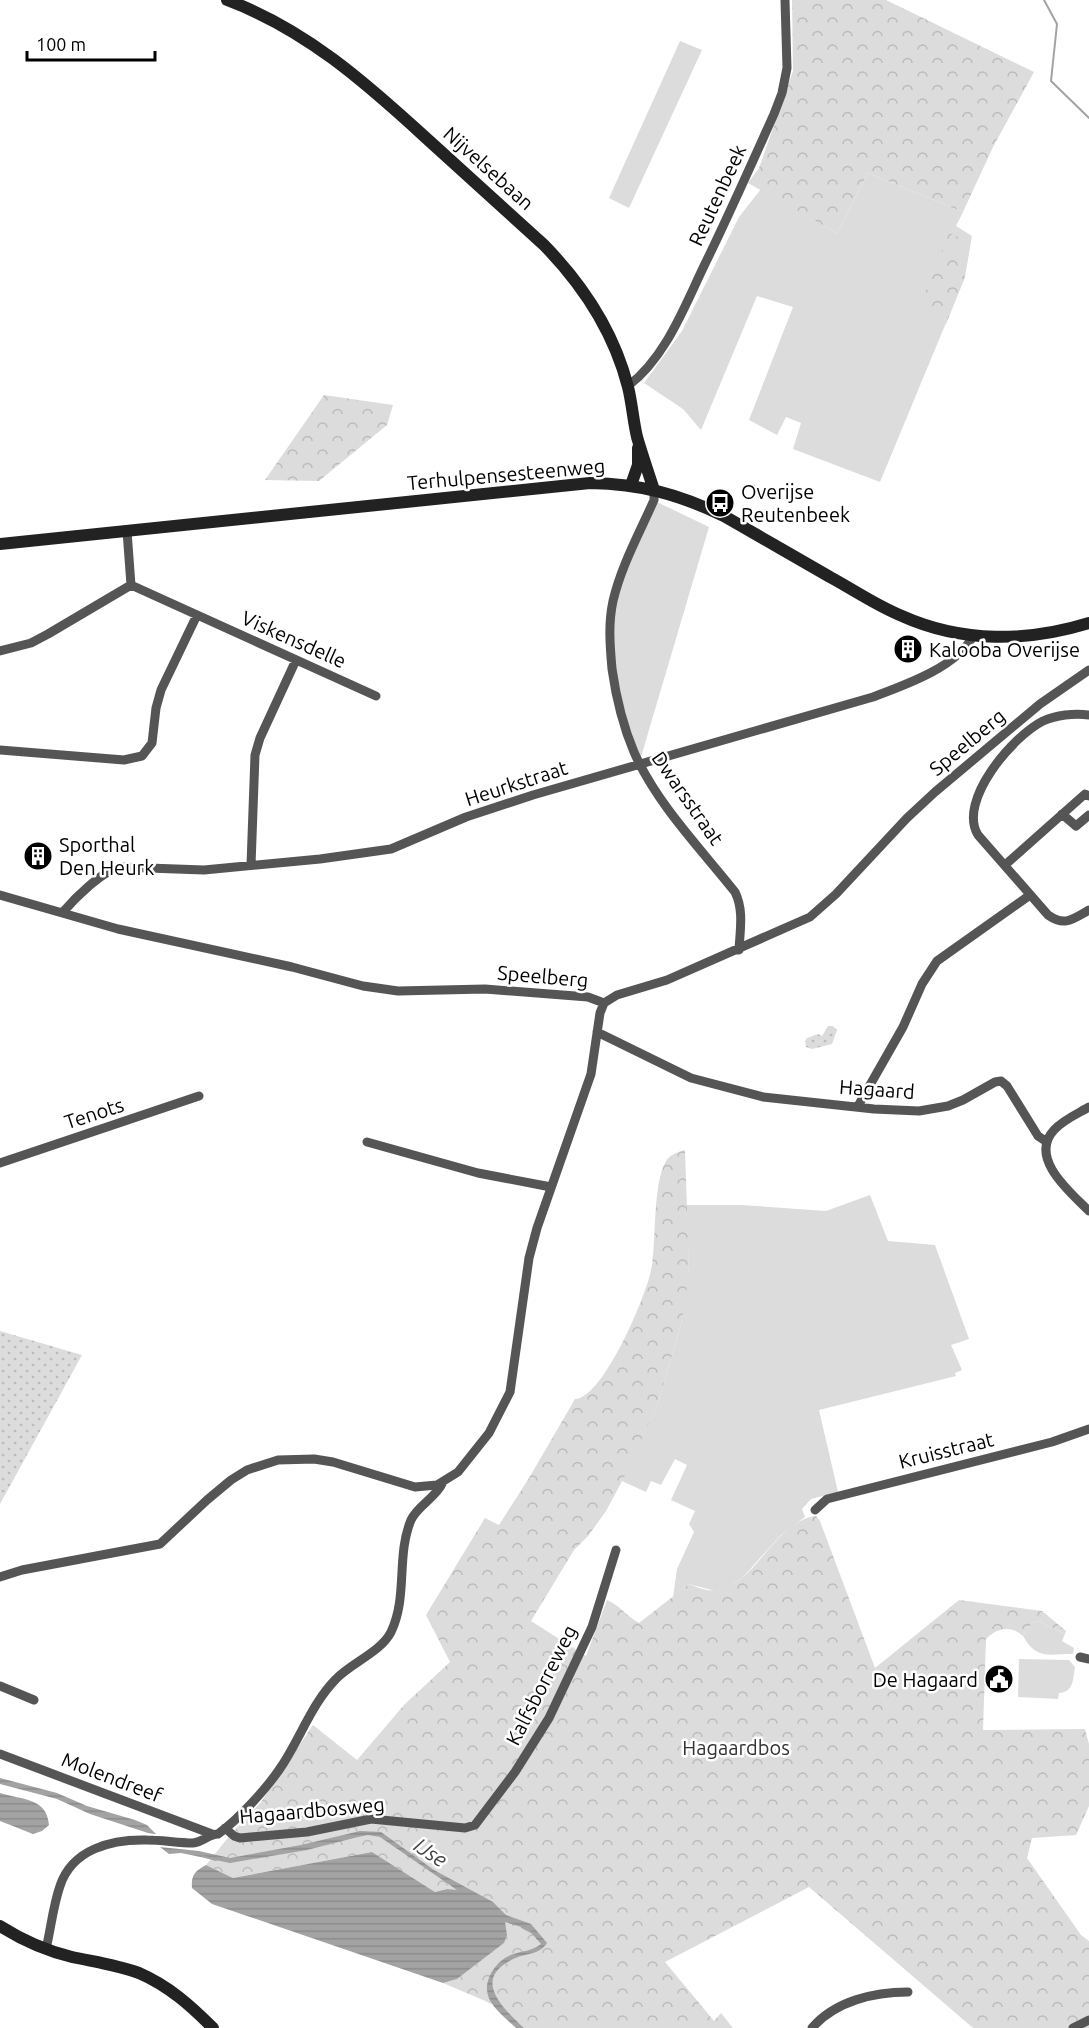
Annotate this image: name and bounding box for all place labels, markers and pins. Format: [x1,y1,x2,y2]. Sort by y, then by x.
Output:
place label: Overijse Reutenbeek [741,480,850,526]
bus stop icon: Overijse Reutenbeek [704,487,736,519]
building icon: Kalooba Overijse [892,633,924,665]
place label: Kalooba Overijse [929,638,1080,661]
place label: Sporthal Den Heurk [59,833,154,879]
building icon: Sporthal Den Heurk [22,840,54,872]
public building icon: De Hagaard [983,1663,1015,1695]
place label: De Hagaard [873,1668,978,1691]

